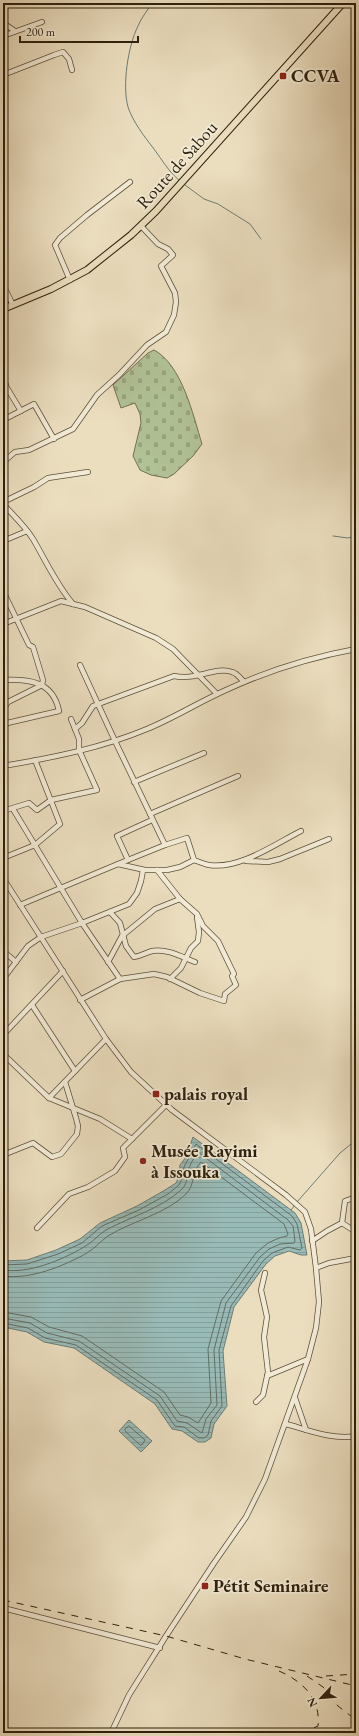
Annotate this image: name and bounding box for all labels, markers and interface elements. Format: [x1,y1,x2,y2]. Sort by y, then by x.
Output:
scale bar [20,18,138,44]
text: 200 m [26,24,56,40]
place label: CCVA [291,64,341,87]
marker: CCVA [278,71,288,81]
street label: Route de Sabou [131,116,222,213]
place label: palais royal [164,1082,248,1105]
marker: palais royal [151,1089,161,1099]
place label: Musée Rayimi à Issouka [151,1139,258,1183]
marker: Musée Rayimi à Issouka [138,1156,148,1166]
place label: Pétit Seminaire [213,1574,329,1597]
marker: Pétit Seminaire [200,1581,210,1591]
north arrow [301,1678,341,1718]
text: N [304,1695,320,1709]

